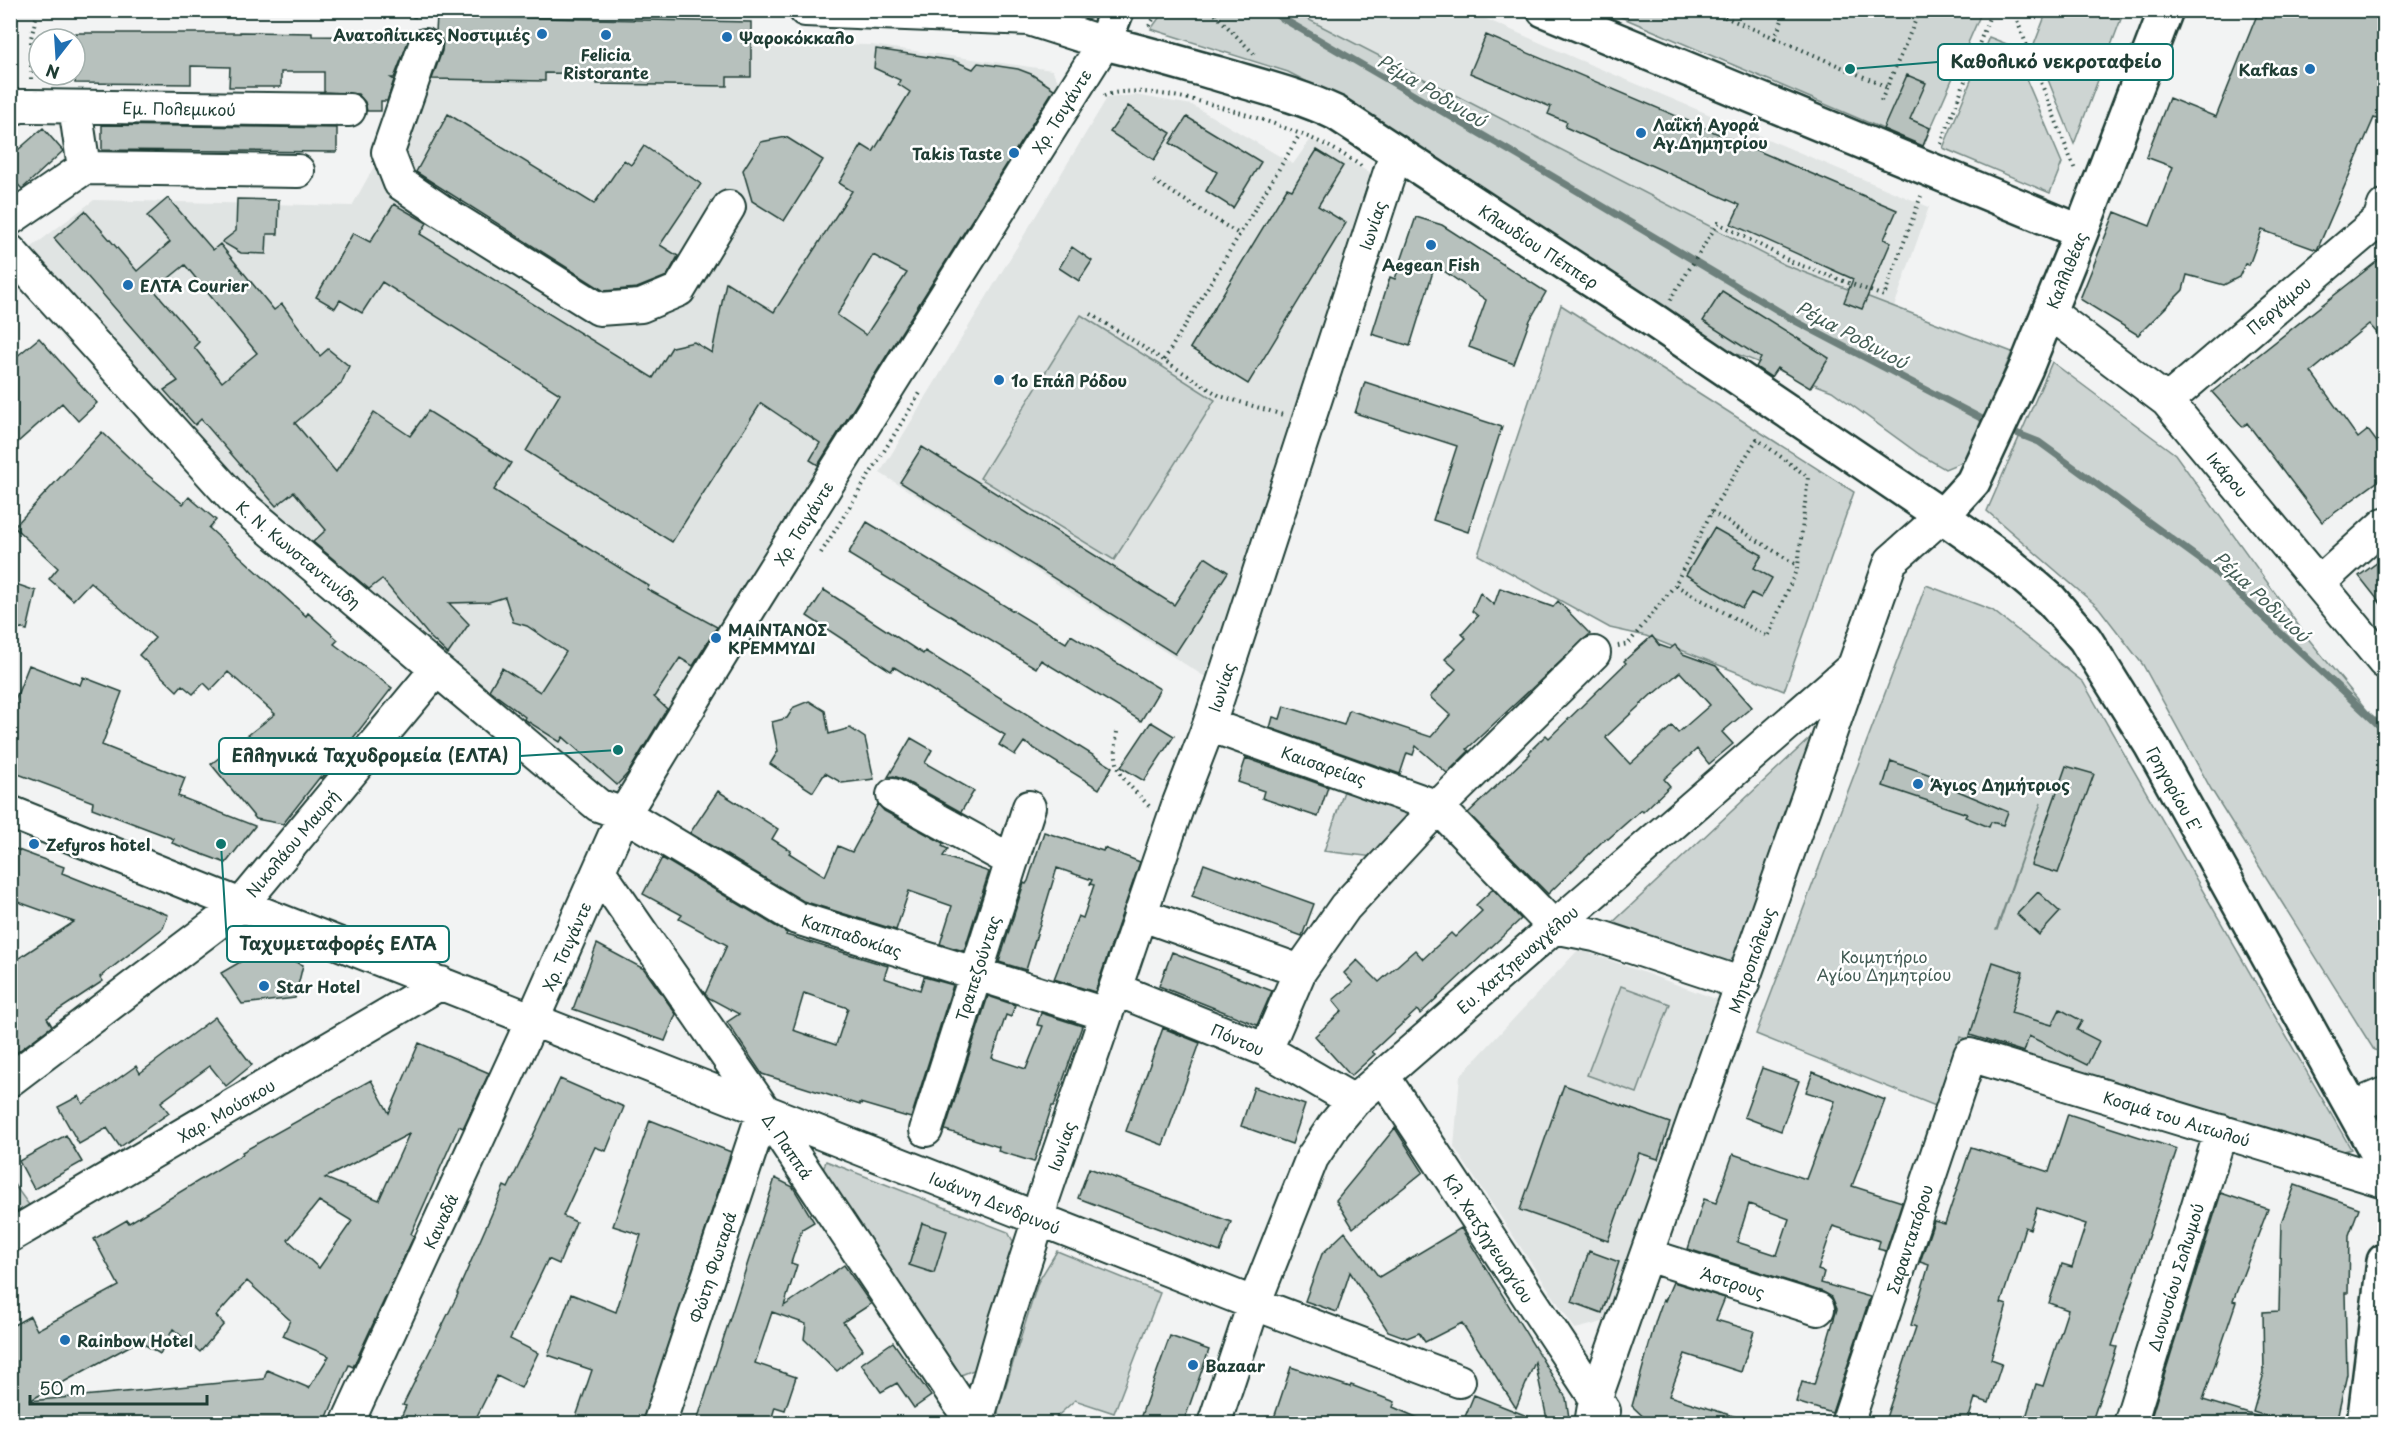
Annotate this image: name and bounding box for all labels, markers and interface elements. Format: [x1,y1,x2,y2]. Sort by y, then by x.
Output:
place label: Ανατολίτικες Νοστιμιές [333,22,530,46]
place label: Ψαροκόκκαλο [739,25,855,49]
north arrow [27,27,87,87]
marker: Ανατολίτικες Νοστιμιές [535,27,549,41]
marker: Felicia Ristorante [599,28,613,42]
marker: Ψαροκόκκαλο [720,30,734,44]
place label: Felicia Ristorante [563,42,649,84]
callout: Καθολικό νεκροταφείο [1938,44,2173,80]
water label: Ρέμα Ροδινιού [1372,47,1493,134]
text: Καθολικό νεκροταφείο [1950,47,2162,74]
place label: Kafkas [2239,57,2298,81]
text: N [43,59,62,86]
marker: Kafkas [2303,62,2317,76]
street label: Χρ. Τσιγάντε [1026,64,1096,158]
street label: Εμ. Πολεμικού [122,95,236,121]
place label: Λαΐκή Αγορά Αγ.Δημητρίου [1653,112,1768,154]
marker: Λαΐκή Αγορά Αγ.Δημητρίου [1634,126,1648,140]
place label: Takis Taste [912,141,1002,165]
marker: Takis Taste [1007,146,1021,160]
street label: Ιωνίας [1353,197,1391,253]
street label: Κλαυδίου Πέππερ [1474,198,1604,294]
street label: Καλλιθέας [2040,228,2092,312]
marker: Aegean Fish [1424,238,1438,252]
place label: Aegean Fish [1382,252,1480,276]
street label: Περγάμου [2240,270,2316,340]
place label: ΕΛΤΑ Courier [140,273,250,297]
marker: ΕΛΤΑ Courier [121,278,135,292]
water label: Ρέμα Ροδινιού [1791,293,1914,376]
place label: 1ο Επάλ Ρόδου [1011,368,1127,392]
marker: 1ο Επάλ Ρόδου [992,373,1006,387]
street label: Ικάρου [2202,446,2254,502]
street label: Χρ. Τσιγάντε [768,476,838,570]
street label: Κ. Ν. Κωνσταντινίδη [231,494,367,614]
water label: Ρέμα Ροδινιού [2208,544,2318,649]
place label: ΜΑΙΝΤΑΝΟΣ ΚΡΕΜΜΥΔΙ [728,617,827,659]
marker: ΜΑΙΝΤΑΝΟΣ ΚΡΕΜΜΥΔΙ [709,631,723,645]
street label: Ιωνίας [1202,659,1240,715]
callout: Ελληνικά Ταχυδρομεία (ΕΛΤΑ) [219,738,520,774]
street label: Καισαρείας [1278,739,1370,791]
text: Ελληνικά Ταχυδρομεία (ΕΛΤΑ) [232,741,508,768]
street label: Γρηγορίου Ε' [2141,742,2209,836]
place label: Άγιος Δημήτριος [1930,772,2070,796]
marker: Άγιος Δημήτριος [1911,777,1925,791]
street label: Νικολάου Μαυρή [240,784,344,902]
place label: Zefyros hotel [46,832,150,856]
marker: Zefyros hotel [27,837,41,851]
street label: Χρ. Τσιγάντε [536,898,596,994]
street label: Ευ. Χατζηευαγγέλου [1451,899,1583,1019]
street label: Μητροπόλεως [1722,904,1780,1016]
street label: Καππαδοκίας [799,907,905,963]
street label: Τραπεζούντας [949,912,1005,1024]
callout: Ταχυμεταφορές ΕΛΤΑ [227,926,449,962]
text: Ταχυμεταφορές ΕΛΤΑ [239,929,437,956]
park label: Κοιμητήριο Αγίου Δημητρίου [1817,944,1951,986]
place label: Star Hotel [276,974,360,998]
marker: Star Hotel [257,979,271,993]
street label: Πόντου [1208,1017,1268,1061]
street label: Χαρ. Μούσκου [173,1072,279,1148]
street label: Κοσμά του Αιτωλού [2101,1084,2253,1152]
street label: Δ. Παππά [757,1108,819,1184]
street label: Ιωνίας [1041,1118,1081,1174]
street label: Ιωάννη Δενδρινού [926,1165,1064,1239]
street label: Κλ. Χατζηγεωργίου [1438,1169,1540,1307]
street label: Σαρανταπόρου [1880,1181,1938,1297]
street label: Καναδά [417,1189,463,1253]
street label: Διονυσίου Σολωμού [2141,1200,2209,1354]
street label: Φώτη Φωταρά [683,1208,741,1326]
street label: Άστρους [1698,1260,1768,1304]
place label: Rainbow Hotel [77,1328,193,1352]
marker: Rainbow Hotel [58,1333,72,1347]
place label: Bazaar [1205,1353,1266,1377]
marker: Bazaar [1186,1358,1200,1372]
scale bar [30,1368,207,1406]
text: 50 m [39,1374,86,1401]

